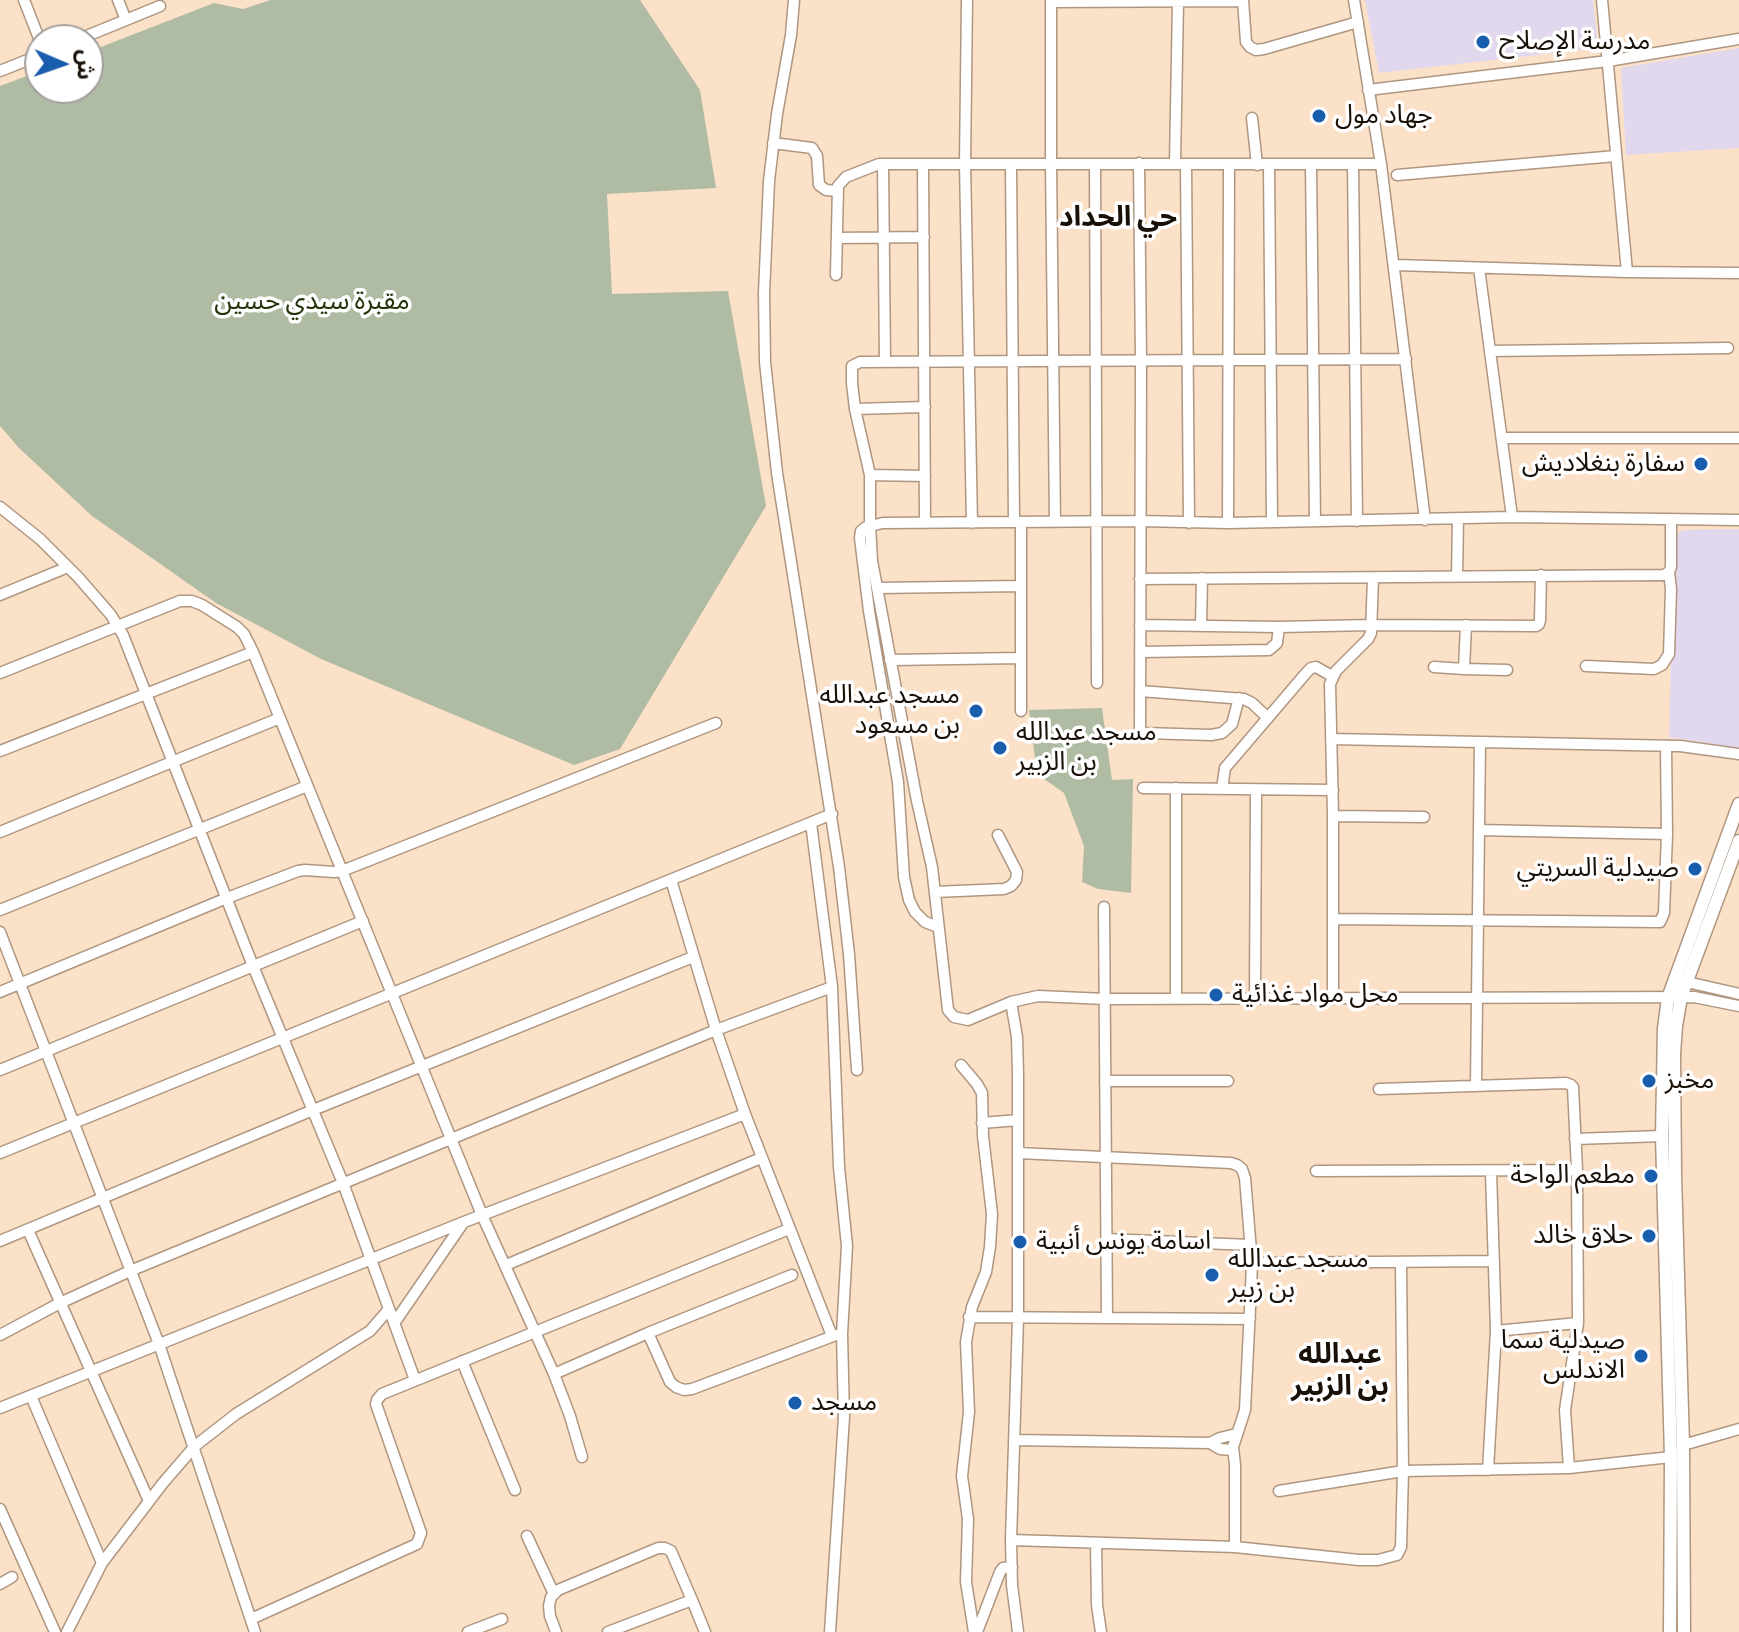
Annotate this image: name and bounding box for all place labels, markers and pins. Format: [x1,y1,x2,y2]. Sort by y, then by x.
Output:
place label: مدرسة الإصلاح [1499,26,1650,58]
marker: مدرسة الإصلاح [1474,33,1492,51]
place label: جهاد مول [1335,100,1433,132]
marker: جهاد مول [1310,107,1328,125]
place label: سفارة بنغلاديش [1522,448,1685,480]
marker: سفارة بنغلاديش [1692,455,1710,473]
place label: مسجد عبدالله بن مسعود [819,680,960,742]
marker: مسجد عبدالله بن مسعود [967,702,985,720]
place label: مسجد عبدالله بن الزبير [1016,717,1157,778]
marker: مسجد عبدالله بن الزبير [991,739,1009,757]
place label: صيدلية السريتي [1517,853,1679,885]
marker: صيدلية السريتي [1686,860,1704,878]
place label: محل مواد غذائية [1232,979,1399,1011]
marker: محل مواد غذائية [1207,986,1225,1004]
place label: مخبز [1665,1065,1714,1097]
marker: مخبز [1640,1072,1658,1090]
place label: مطعم الواحة [1510,1160,1635,1192]
marker: مطعم الواحة [1642,1167,1660,1185]
place label: حلاق خالد [1533,1220,1633,1252]
place label: اسامة يونس أنبية [1036,1226,1211,1258]
marker: حلاق خالد [1640,1227,1658,1245]
marker: اسامة يونس أنبية [1011,1233,1029,1251]
place label: مسجد عبدالله بن زبير [1228,1244,1369,1306]
marker: مسجد عبدالله بن زبير [1203,1266,1221,1284]
place label: صيدلية سما الاندلس [1501,1325,1625,1386]
marker: صيدلية سما الاندلس [1632,1347,1650,1365]
place label: مسجد [811,1387,877,1419]
marker: مسجد [786,1394,804,1412]

